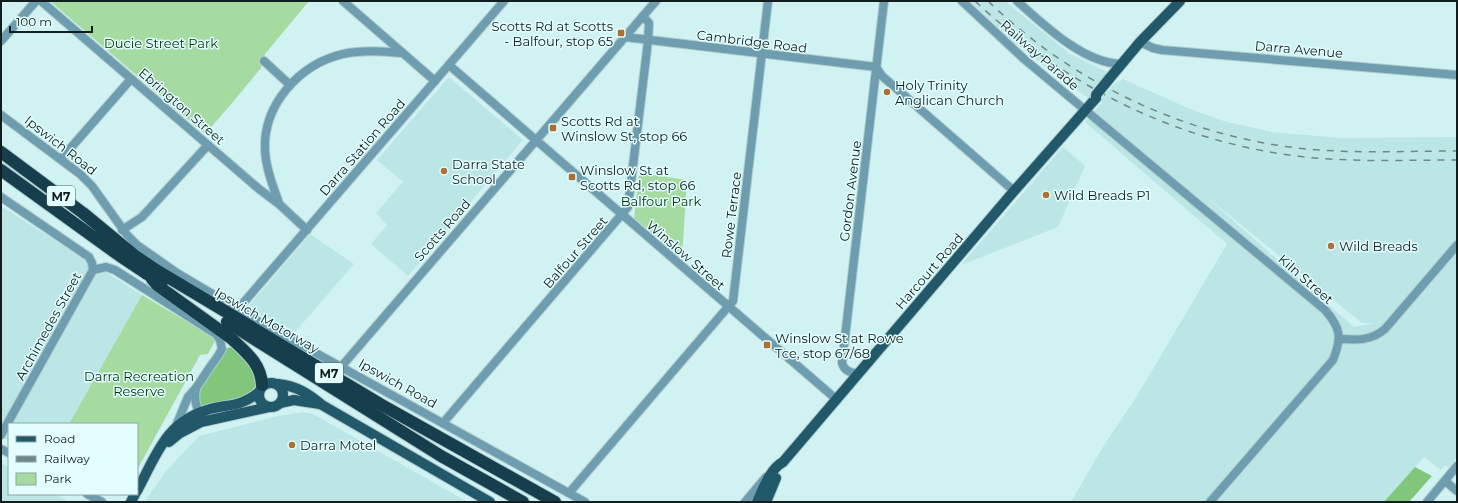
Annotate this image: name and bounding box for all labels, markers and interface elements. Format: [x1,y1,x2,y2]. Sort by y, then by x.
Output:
scale bar [10,8,92,34]
text: 100 m [16,14,52,29]
street label: Railway Parade [997,17,1083,94]
place label: Scotts Rd at Scotts - Balfour, stop 65 [491,18,613,49]
street label: Cambridge Road [696,26,808,56]
marker: Scotts Rd at Scotts - Balfour, stop 65 [616,28,626,38]
park label: Ducie Street Park [104,35,218,51]
street label: Darra Avenue [1254,37,1344,61]
street label: Ebrington Street [136,64,228,148]
place label: Holy Trinity Anglican Church [895,77,1004,108]
marker: Holy Trinity Anglican Church [882,87,892,97]
street label: Darra Station Road [316,95,408,199]
street label: Ipswich Road [22,112,100,178]
place label: Scotts Rd at Winslow St, stop 66 [561,113,687,144]
marker: Scotts Rd at Winslow St, stop 66 [548,123,558,133]
street label: Gordon Avenue [836,140,864,242]
place label: Darra State School [452,156,525,187]
place label: Winslow St at Scotts Rd, stop 66 [580,162,696,193]
marker: Darra State School [439,166,449,176]
street label: Rowe Terrace [718,171,744,259]
marker: Winslow St at Scotts Rd, stop 66 [567,172,577,182]
road number: M7 [47,186,75,206]
place label: Wild Breads P1 [1054,187,1150,203]
marker: Wild Breads P1 [1041,190,1051,200]
park label: Balfour Park [621,193,701,209]
street label: Scotts Road [411,196,473,264]
street label: Balfour Street [539,213,611,291]
street label: Winslow Street [644,217,728,293]
street label: Harcourt Road [892,230,966,312]
place label: Wild Breads [1339,238,1418,254]
marker: Wild Breads [1326,241,1336,251]
street label: Kiln Street [1275,251,1337,307]
street label: Archimedes Street [12,269,84,383]
street label: Ipswich Motorway [212,284,323,357]
place label: Winslow St at Rowe Tce, stop 67/68 [775,330,904,361]
marker: Winslow St at Rowe Tce, stop 67/68 [762,340,772,350]
street label: Ipswich Road [356,355,440,411]
road number: M7 [315,363,343,383]
park label: Darra Recreation Reserve [84,368,194,399]
legend [8,423,138,495]
text: Road [44,431,75,446]
place label: Darra Motel [300,437,376,453]
marker: Darra Motel [287,440,297,450]
text: Railway [44,451,90,466]
text: Park [44,471,72,486]

